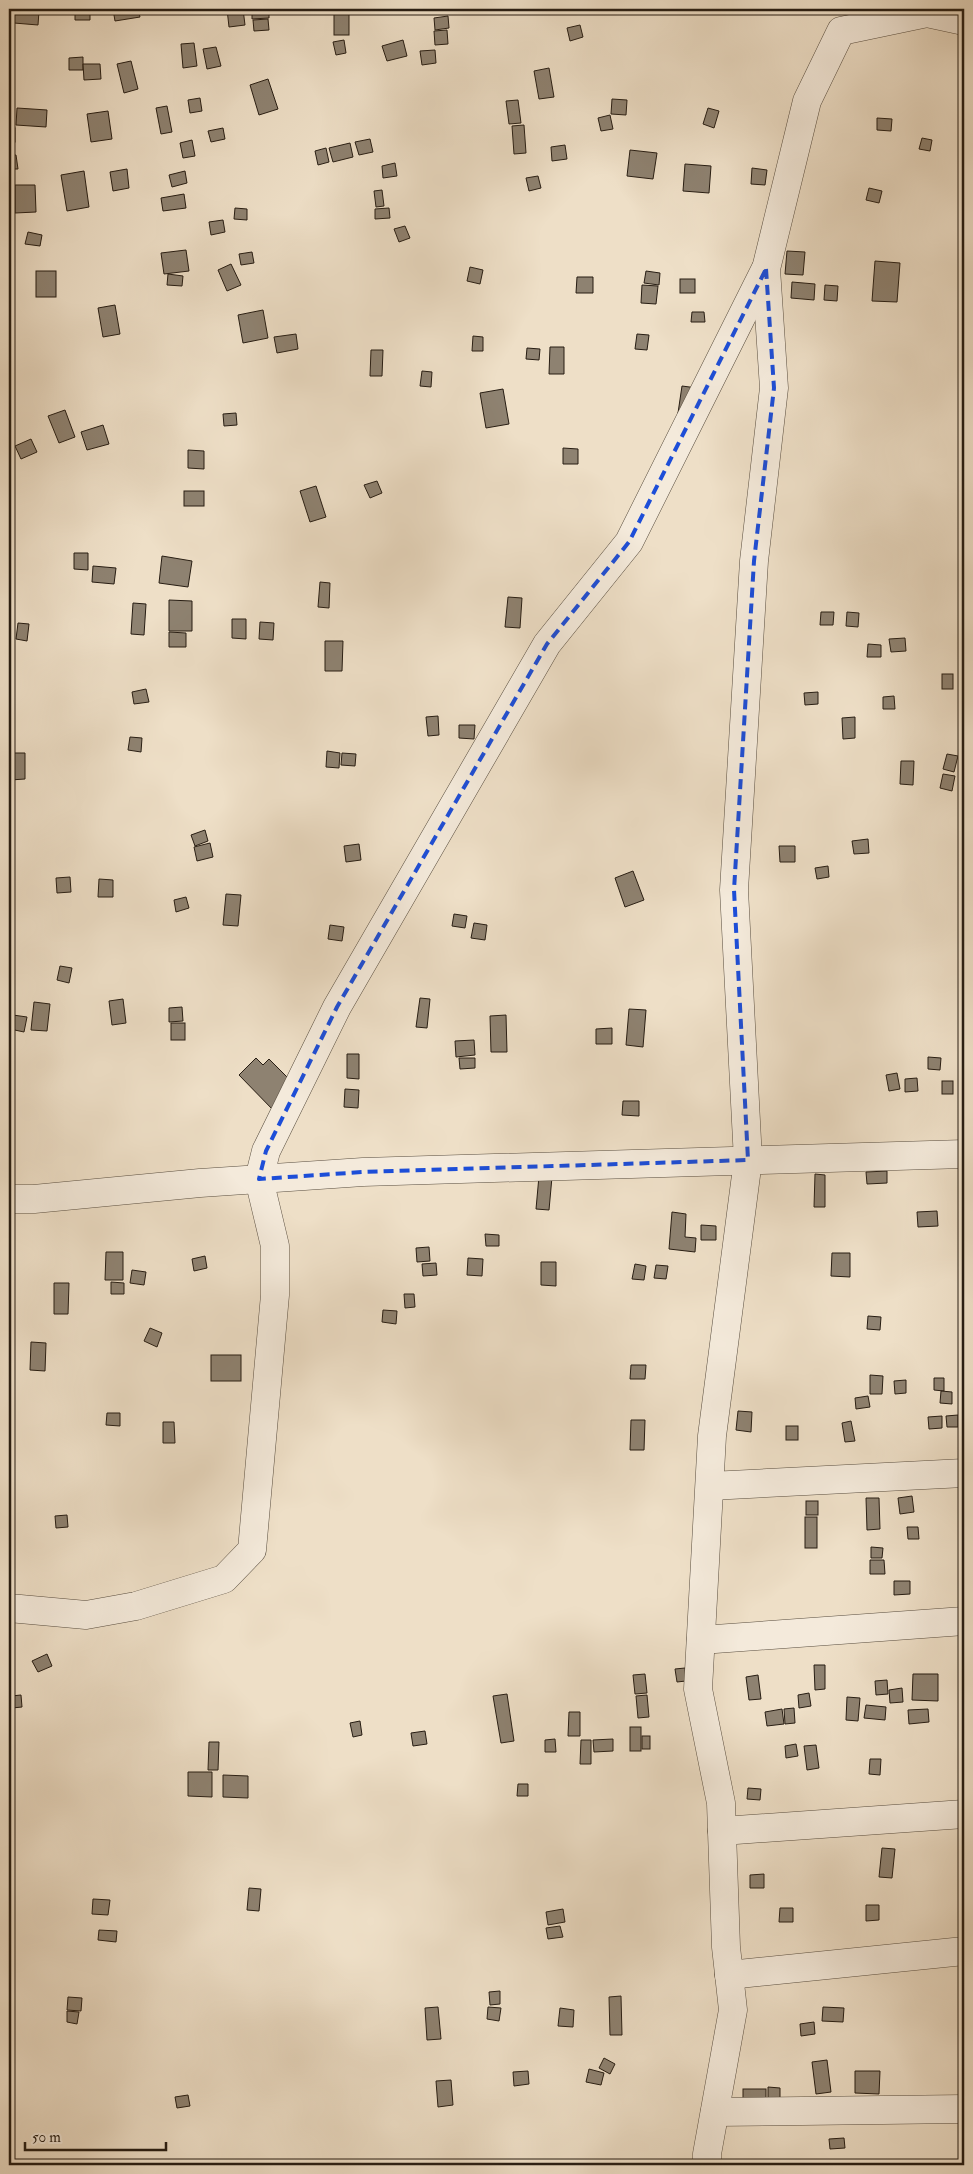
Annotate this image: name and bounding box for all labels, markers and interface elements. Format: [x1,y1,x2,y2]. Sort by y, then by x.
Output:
scale bar [25,2119,166,2151]
text: 50 m [32,2128,61,2147]

